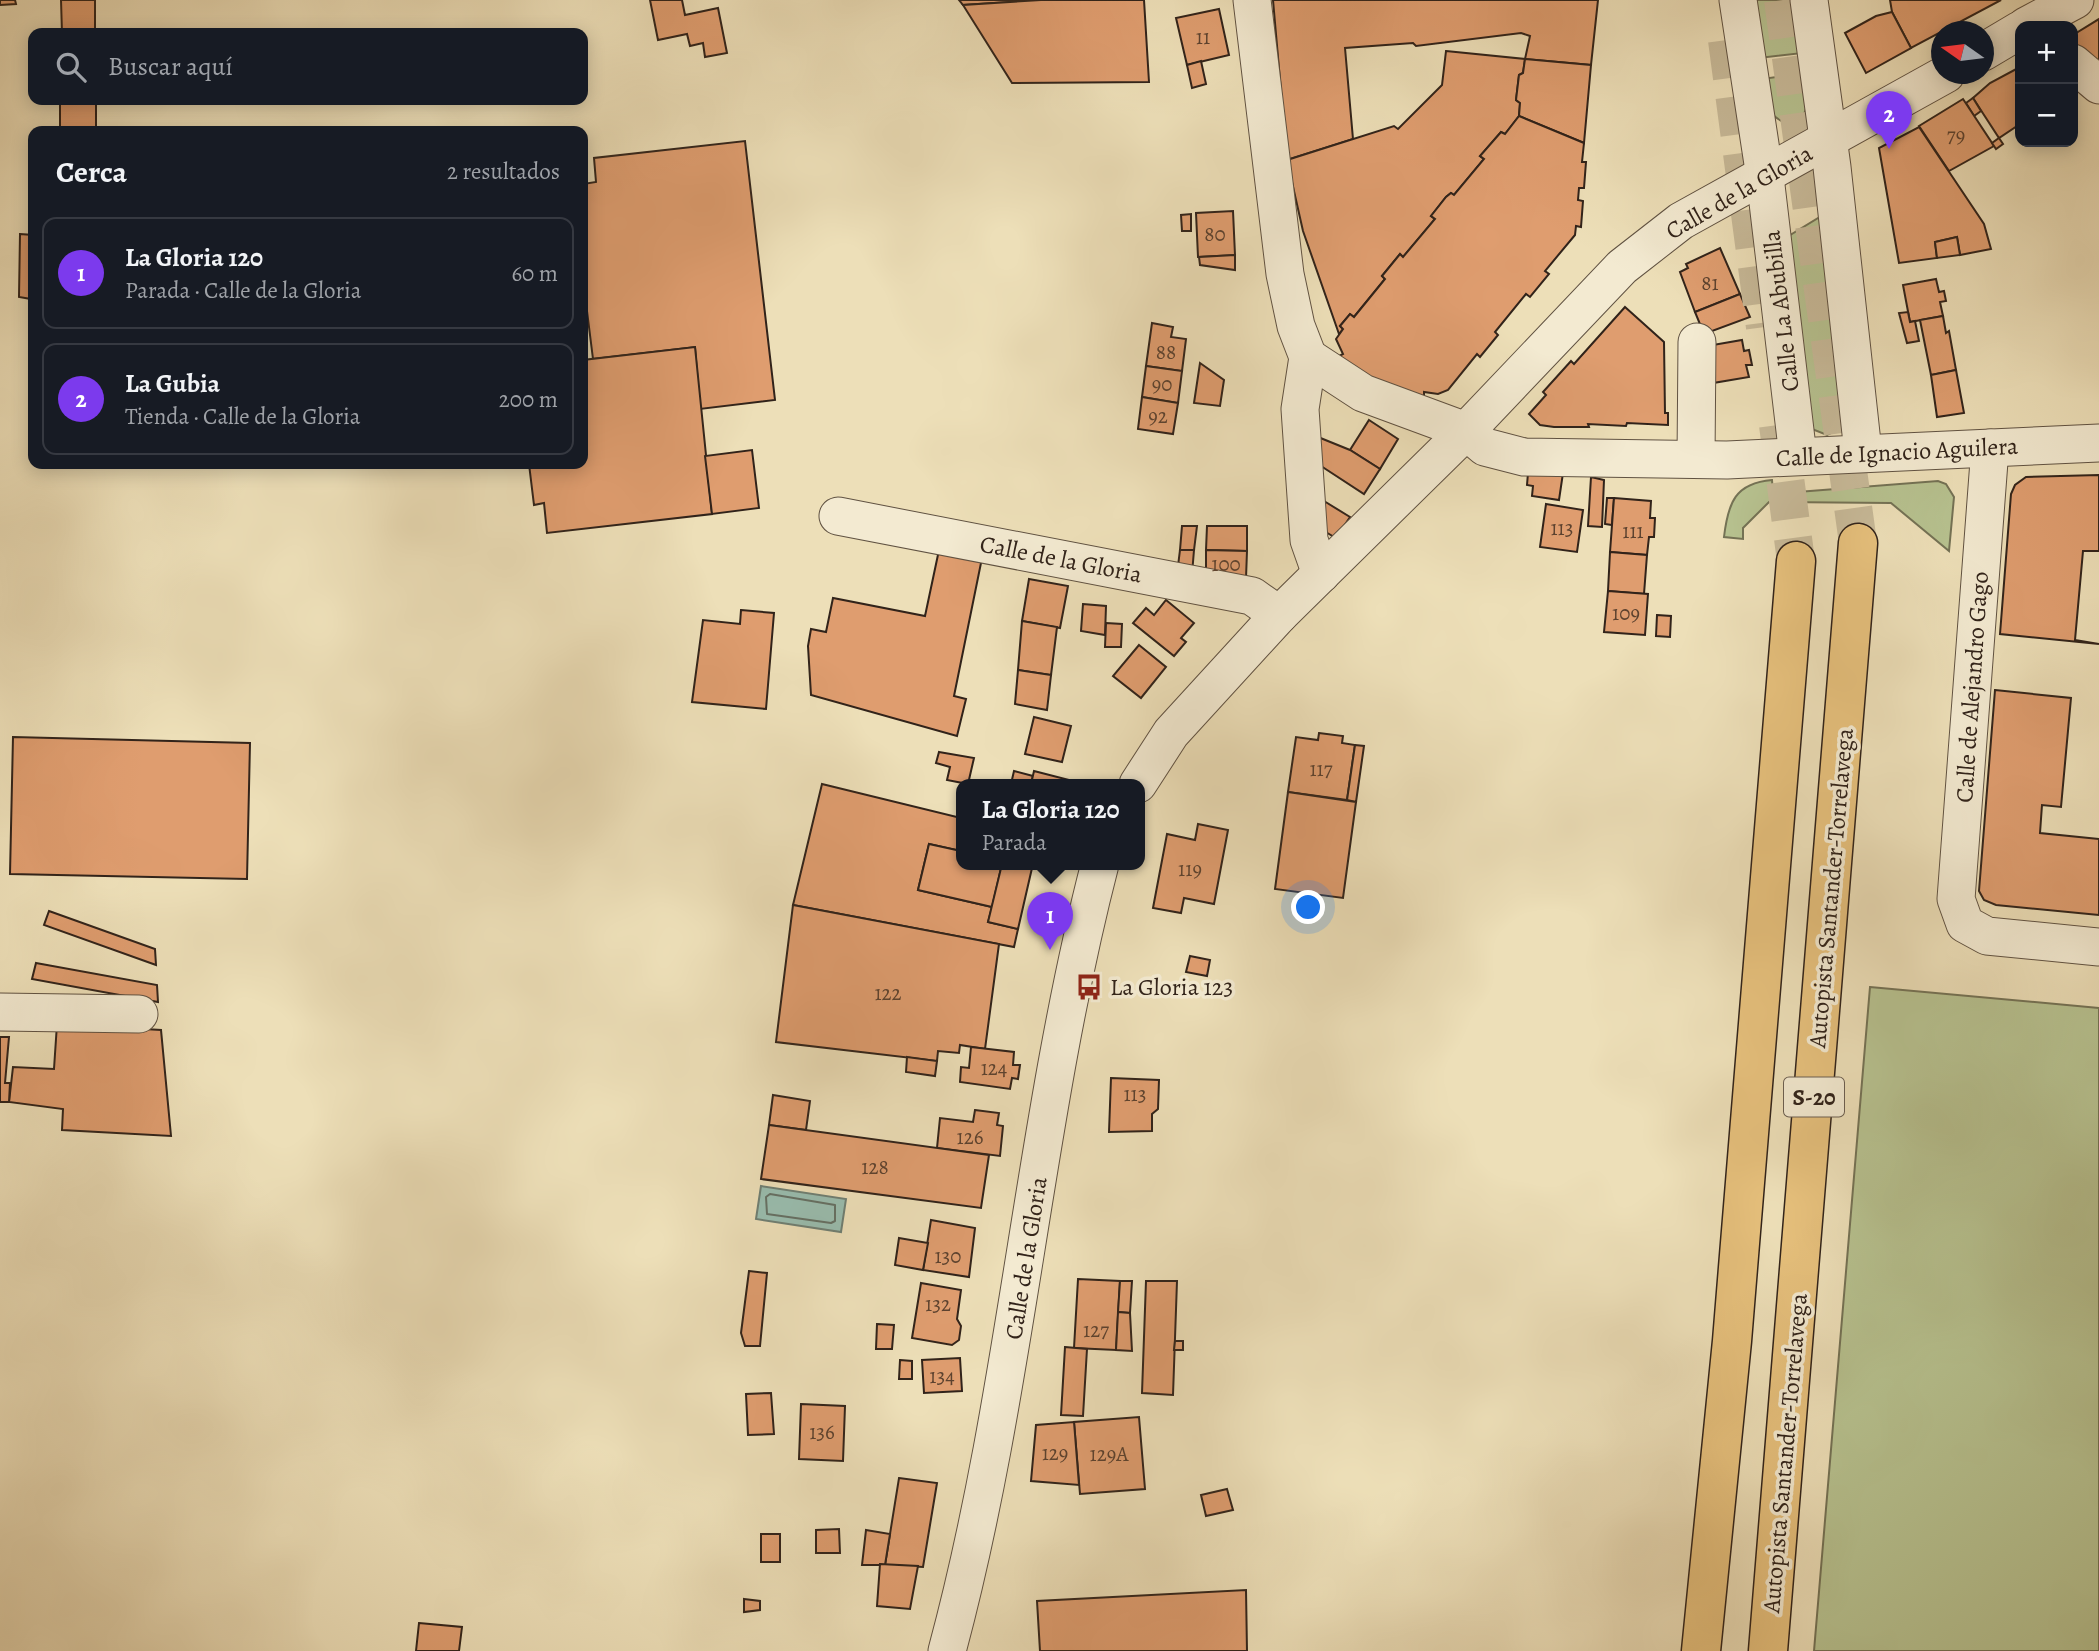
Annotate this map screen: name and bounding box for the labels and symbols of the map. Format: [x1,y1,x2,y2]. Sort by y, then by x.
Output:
north arrow [1931,21,1994,84]
house number: 11 [1196,23,1210,51]
pin: 2 [1866,91,1912,149]
house number: 79 [1947,121,1965,149]
street label: Calle de la Gloria [1660,137,1819,247]
house number: 80 [1204,220,1226,248]
street label: Calle La Abubilla [1755,228,1807,393]
house number: 81 [1701,269,1719,297]
house number: 88 [1156,338,1176,366]
house number: 90 [1152,370,1172,398]
house number: 92 [1148,402,1168,430]
street label: Calle de Ignacio Aguilera [1775,430,2020,474]
house number: 113 [1550,514,1574,542]
house number: 111 [1622,517,1644,545]
street label: Calle de la Gloria [977,528,1146,591]
house number: 100 [1211,550,1241,578]
street label: Calle de Alejandro Gago [1948,570,1996,804]
house number: 109 [1612,599,1640,627]
street label: Autopista Santander-Torrelavega [1801,726,1861,1050]
house number: 117 [1309,755,1333,783]
house number: 119 [1178,855,1202,883]
your location [1291,890,1325,924]
pin: 1 [1027,892,1073,950]
place label: La Gloria 123 [1110,971,1233,1003]
bus stop icon: La Gloria 123 [1074,972,1104,1002]
house number: 122 [874,979,902,1007]
house number: 124 [981,1054,1007,1082]
road number: S-20 [1784,1078,1844,1116]
house number: 113 [1123,1080,1147,1108]
house number: 126 [957,1123,984,1151]
house number: 128 [861,1153,889,1181]
street label: Calle de la Gloria [997,1174,1055,1342]
house number: 130 [934,1242,962,1270]
house number: 132 [925,1290,951,1318]
street label: Autopista Santander-Torrelavega [1755,1291,1815,1615]
house number: 127 [1083,1316,1109,1344]
house number: 134 [929,1362,955,1390]
house number: 136 [809,1418,835,1446]
house number: 129 [1042,1439,1068,1467]
house number: 129A [1090,1440,1129,1468]

